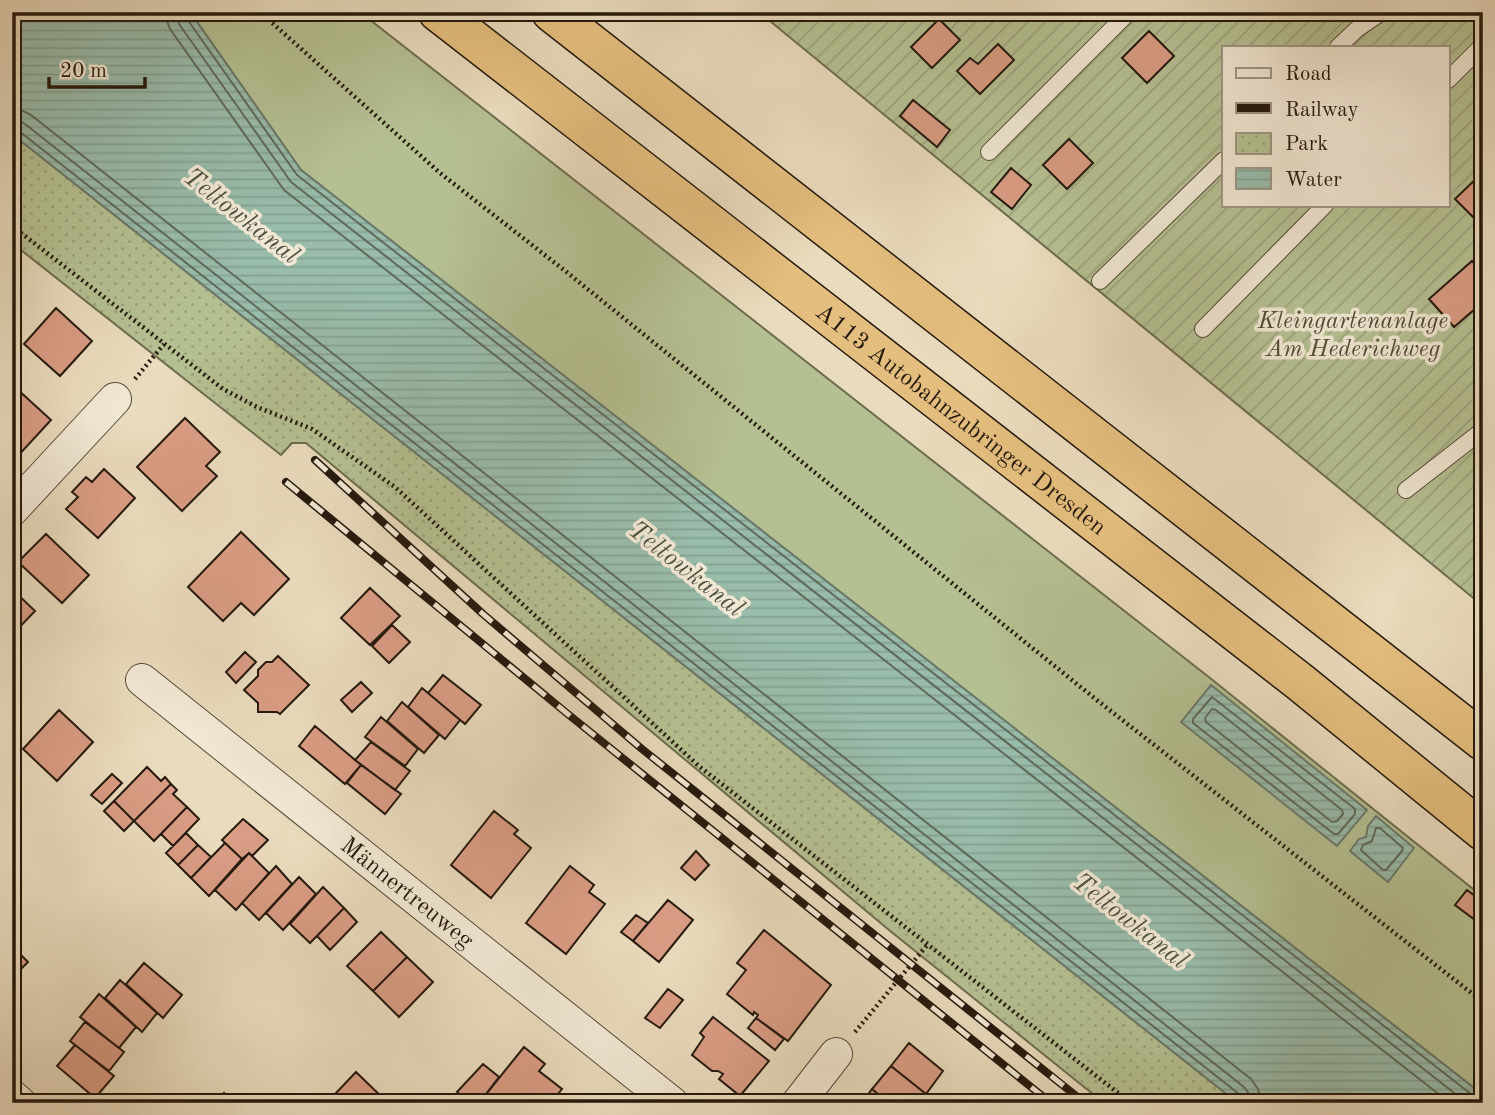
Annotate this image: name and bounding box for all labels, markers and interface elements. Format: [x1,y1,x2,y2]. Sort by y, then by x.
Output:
scale bar [49,46,145,90]
legend [1222,46,1450,206]
text: 20 m [60,61,107,82]
text: Road [1285,64,1332,85]
text: Railway [1285,100,1359,121]
text: Park [1285,134,1328,155]
water label: Teltowkanal [178,164,304,270]
text: Water [1285,170,1342,191]
street label: A113 Autobahnzubringer Dresden [810,300,1110,541]
park label: Kleingartenanlage Am Hederichweg [1257,310,1448,362]
water label: Teltowkanal [623,517,749,623]
street label: Männertreuweg [336,834,477,954]
water label: Teltowkanal [1067,869,1193,975]

